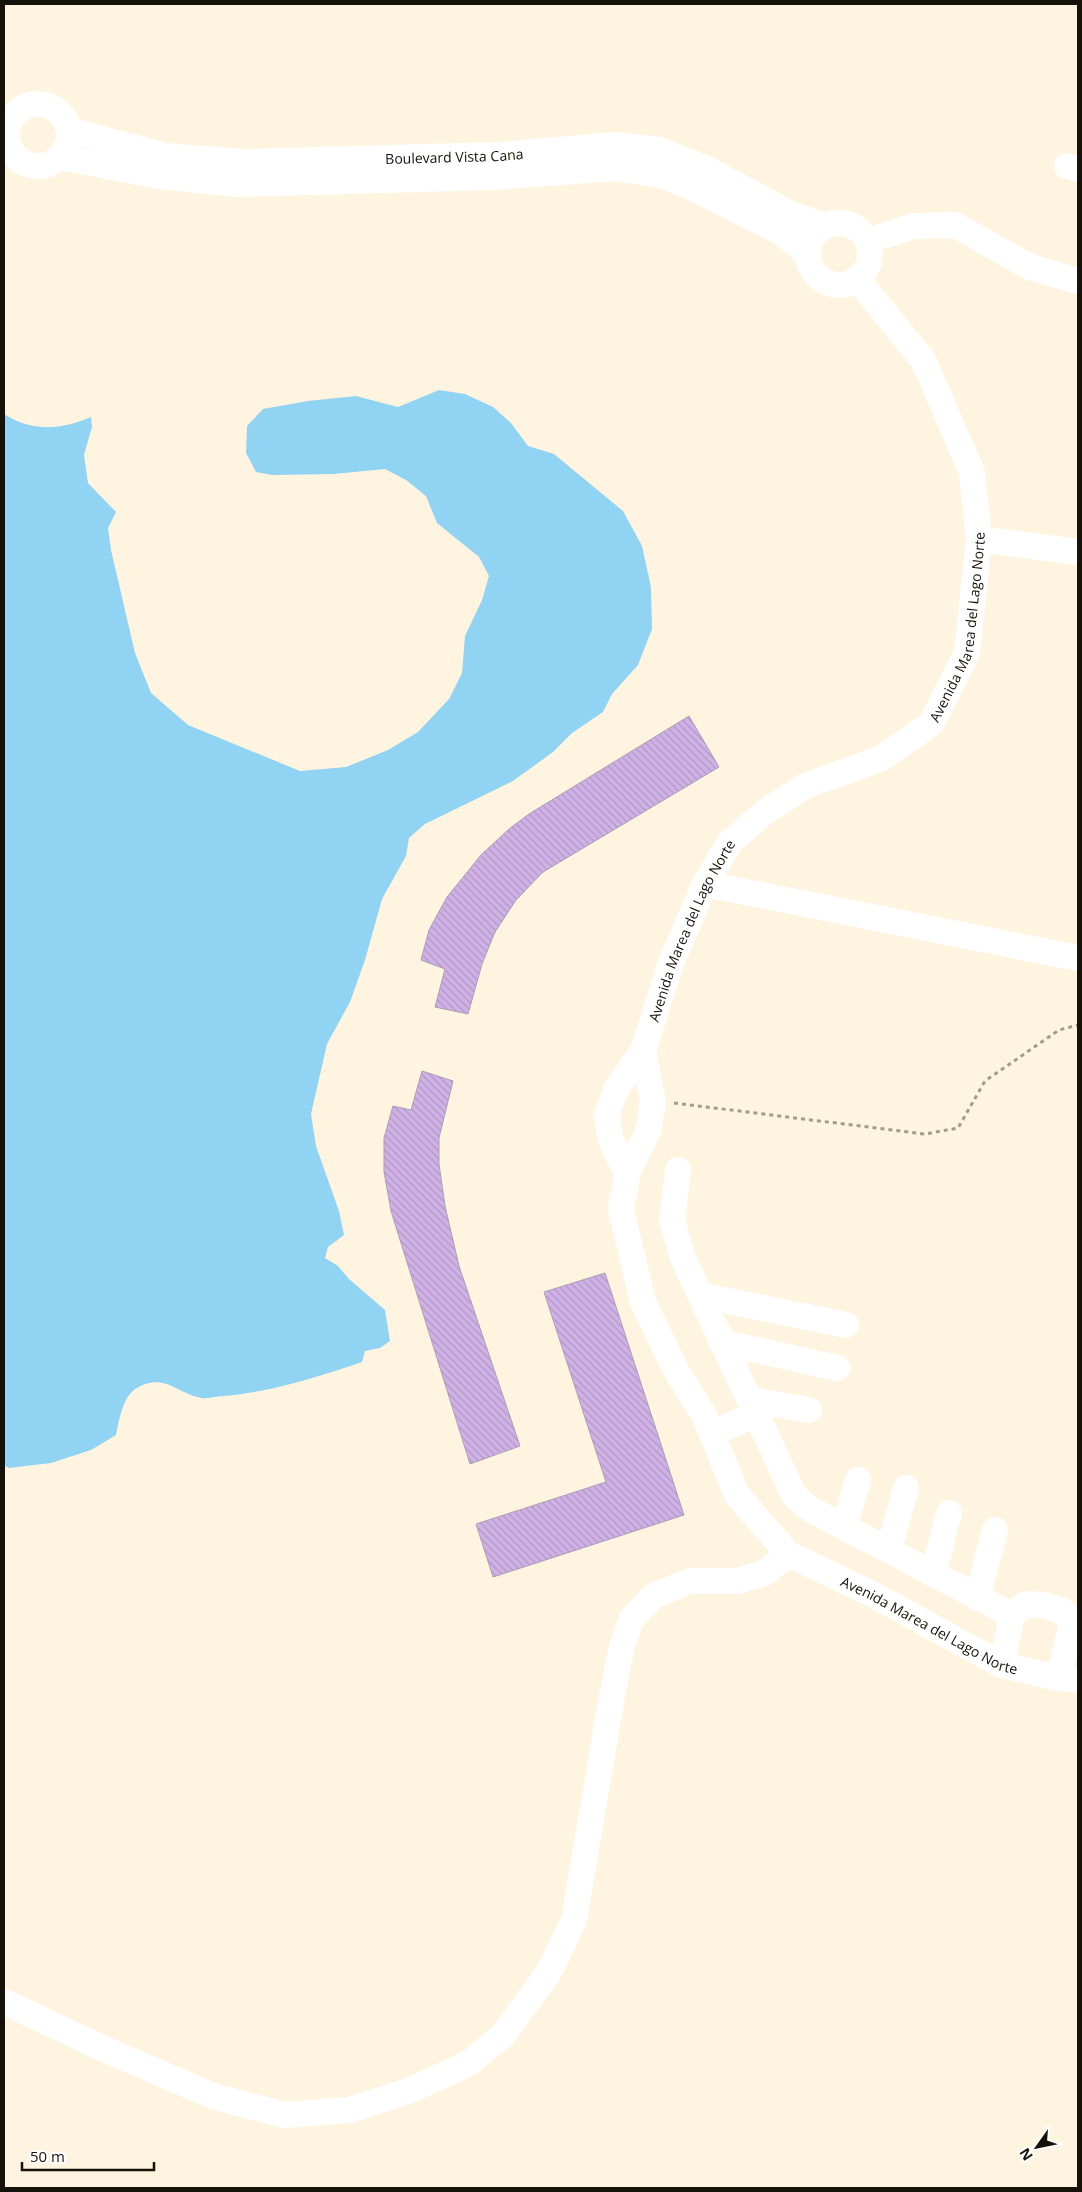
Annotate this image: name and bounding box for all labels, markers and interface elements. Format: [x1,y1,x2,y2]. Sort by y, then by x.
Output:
street label: Boulevard Vista Cana [385,143,524,168]
street label: Avenida Marea del Lago Norte [924,531,989,725]
street label: Avenida Marea del Lago Norte [643,836,739,1024]
street label: Avenida Marea del Lago Norte [838,1571,1020,1678]
north arrow [1012,2122,1062,2172]
scale bar [22,2140,155,2172]
text: N [1015,2144,1037,2164]
text: 50 m [30,2146,65,2166]

